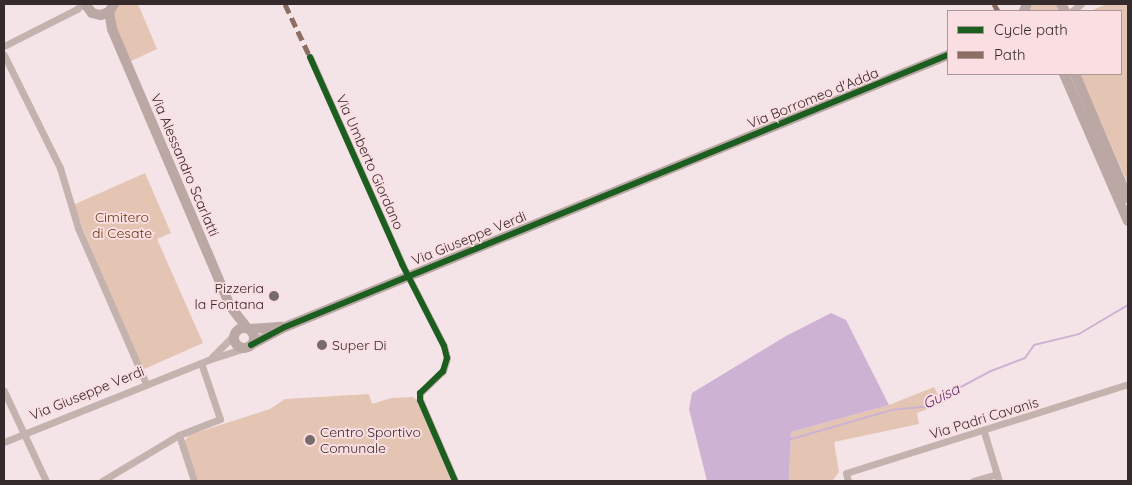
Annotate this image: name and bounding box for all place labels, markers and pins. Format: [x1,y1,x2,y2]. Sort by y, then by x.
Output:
place label: Pizzeria la Fontana [194,280,264,312]
marker: Pizzeria la Fontana [268,290,280,302]
place label: Super Di [332,337,387,353]
marker: Super Di [316,339,328,351]
place label: Centro Sportivo Comunale [320,424,421,457]
marker: Centro Sportivo Comunale [304,434,316,446]

